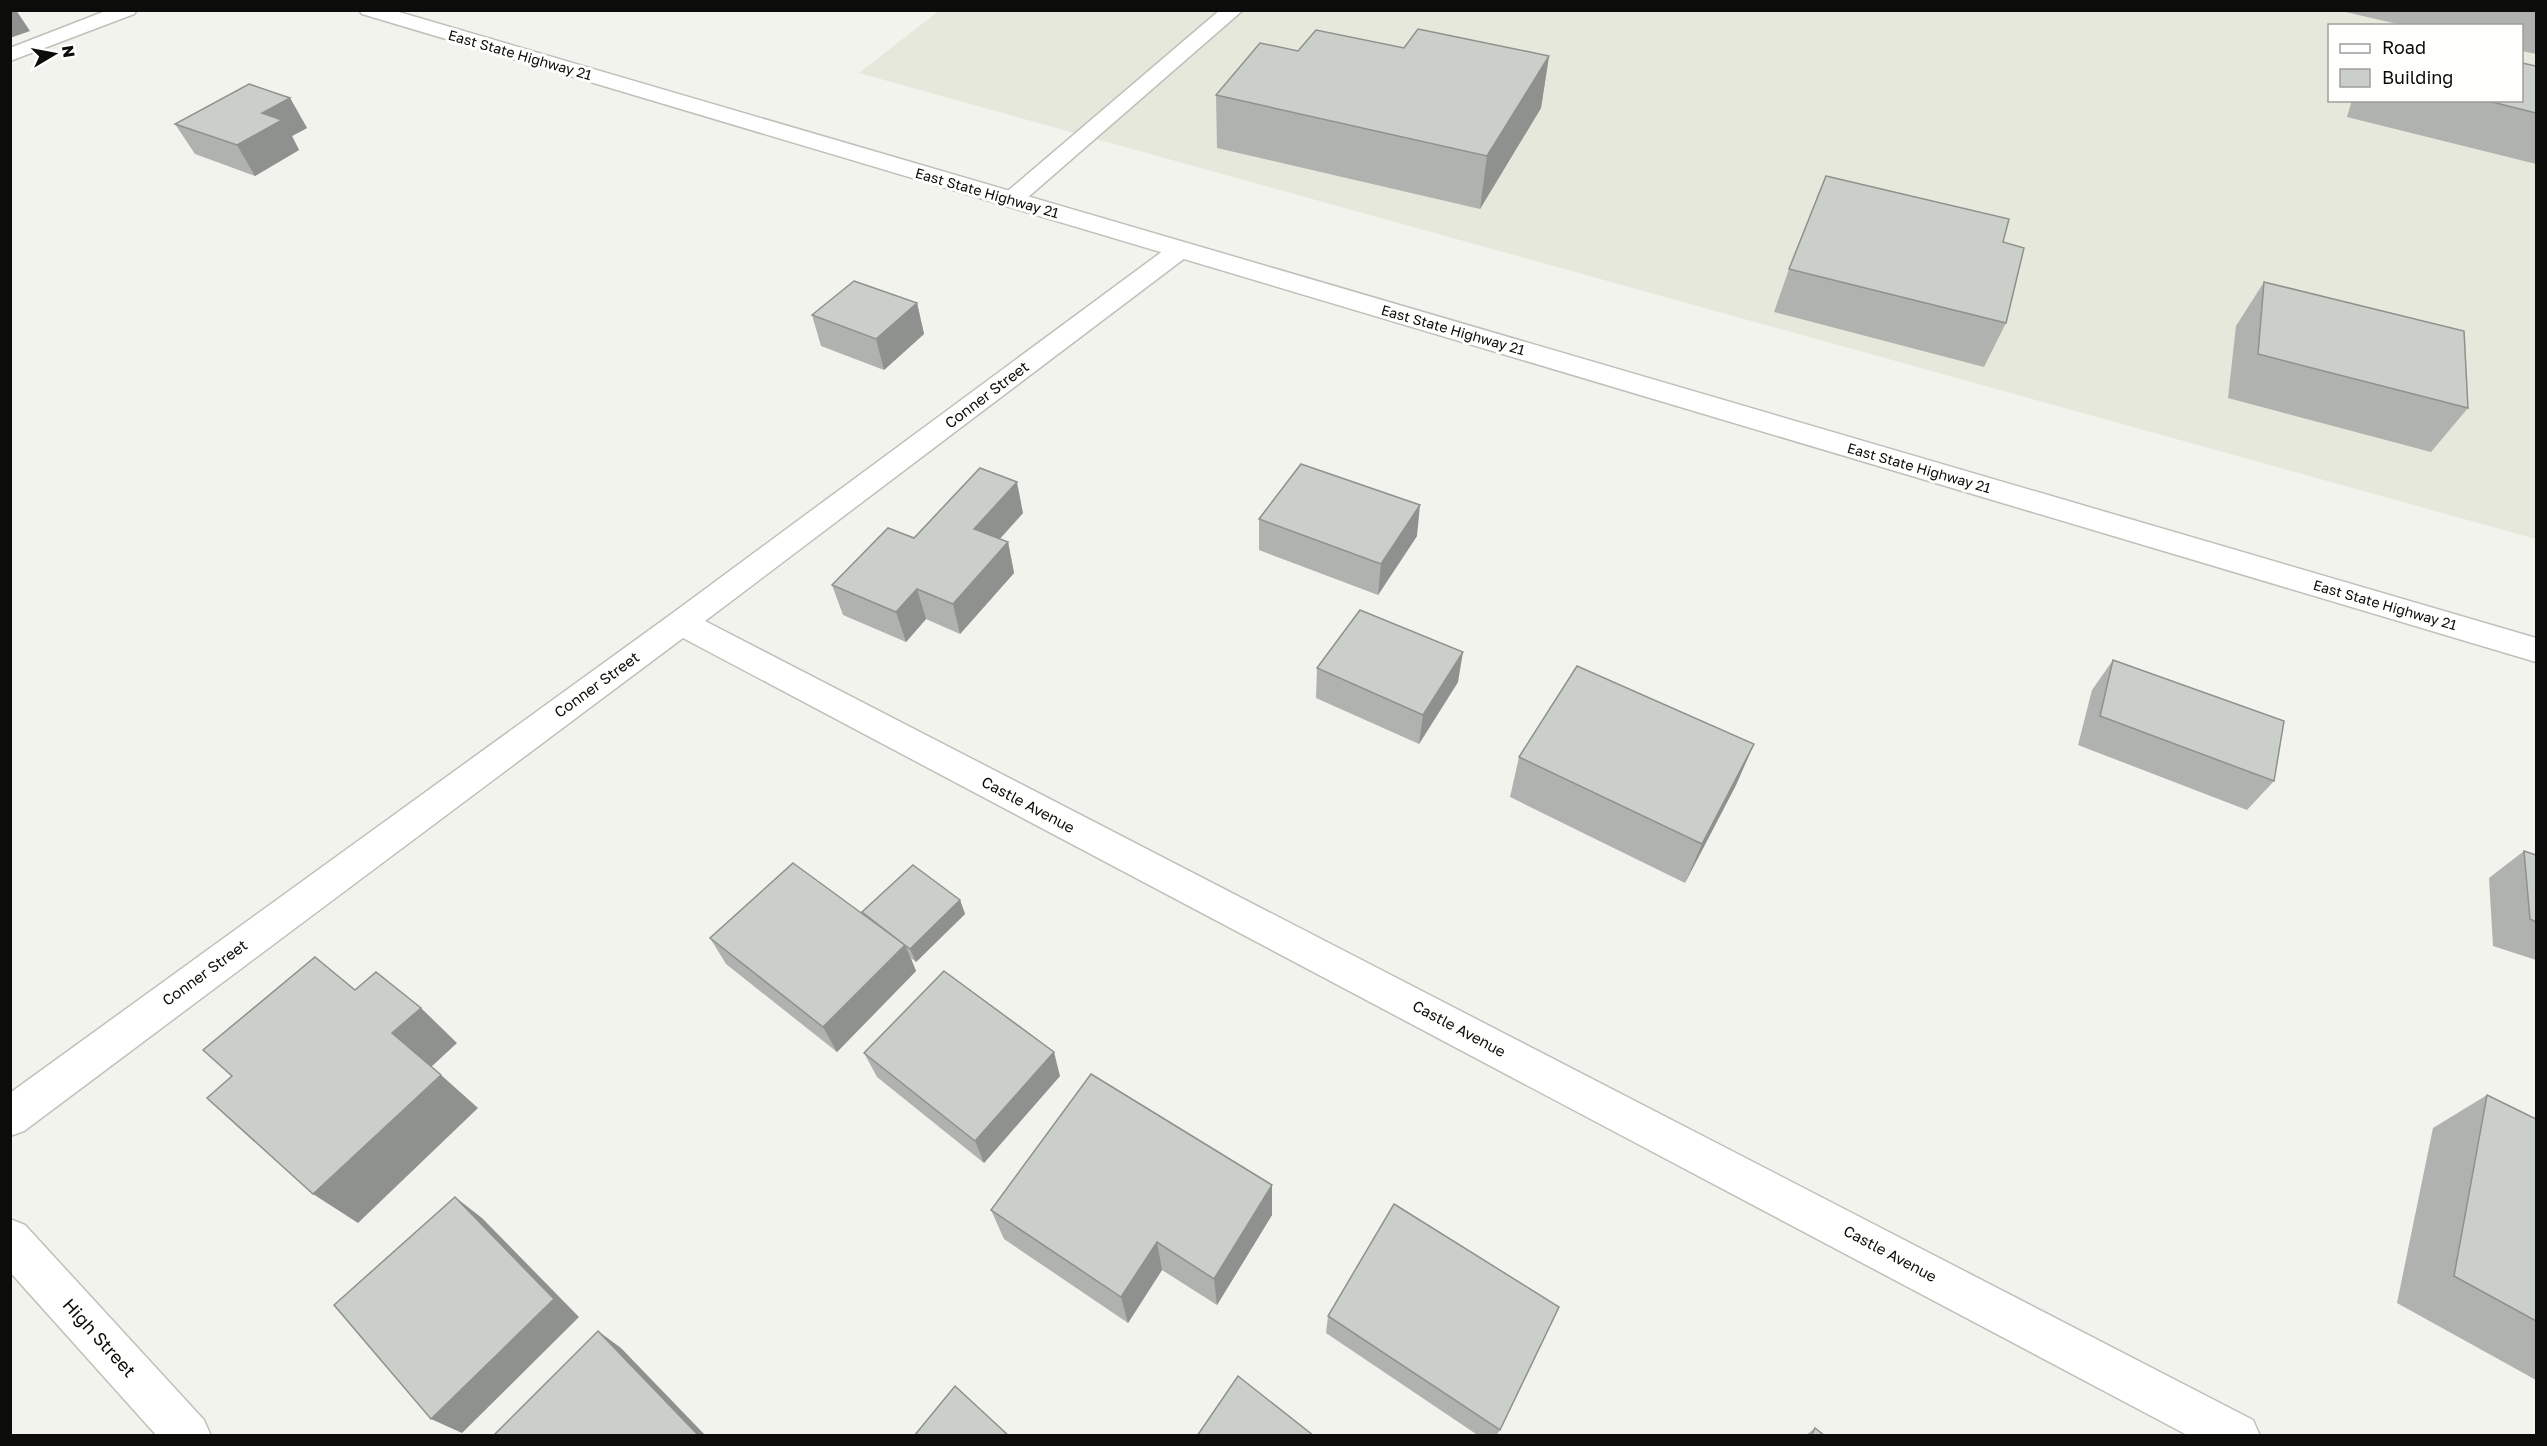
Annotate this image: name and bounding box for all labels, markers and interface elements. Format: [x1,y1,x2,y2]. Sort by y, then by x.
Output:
north arrow [24,24,84,84]
legend [2328,24,2523,102]
street label: East State Highway 21 [446,26,594,83]
text: Road [2382,36,2426,58]
text: N [58,44,80,59]
text: Building [2382,66,2453,88]
street label: East State Highway 21 [913,164,1061,221]
street label: East State Highway 21 [1379,301,1527,358]
street label: Conner Street [941,357,1032,432]
street label: East State Highway 21 [1845,439,1993,496]
street label: East State Highway 21 [2311,576,2459,633]
street label: Conner Street [551,647,642,721]
street label: Castle Avenue [979,772,1078,836]
street label: Conner Street [159,935,250,1009]
street label: Castle Avenue [1410,996,1509,1060]
street label: Castle Avenue [1841,1221,1940,1285]
street label: High Street [59,1293,141,1381]

